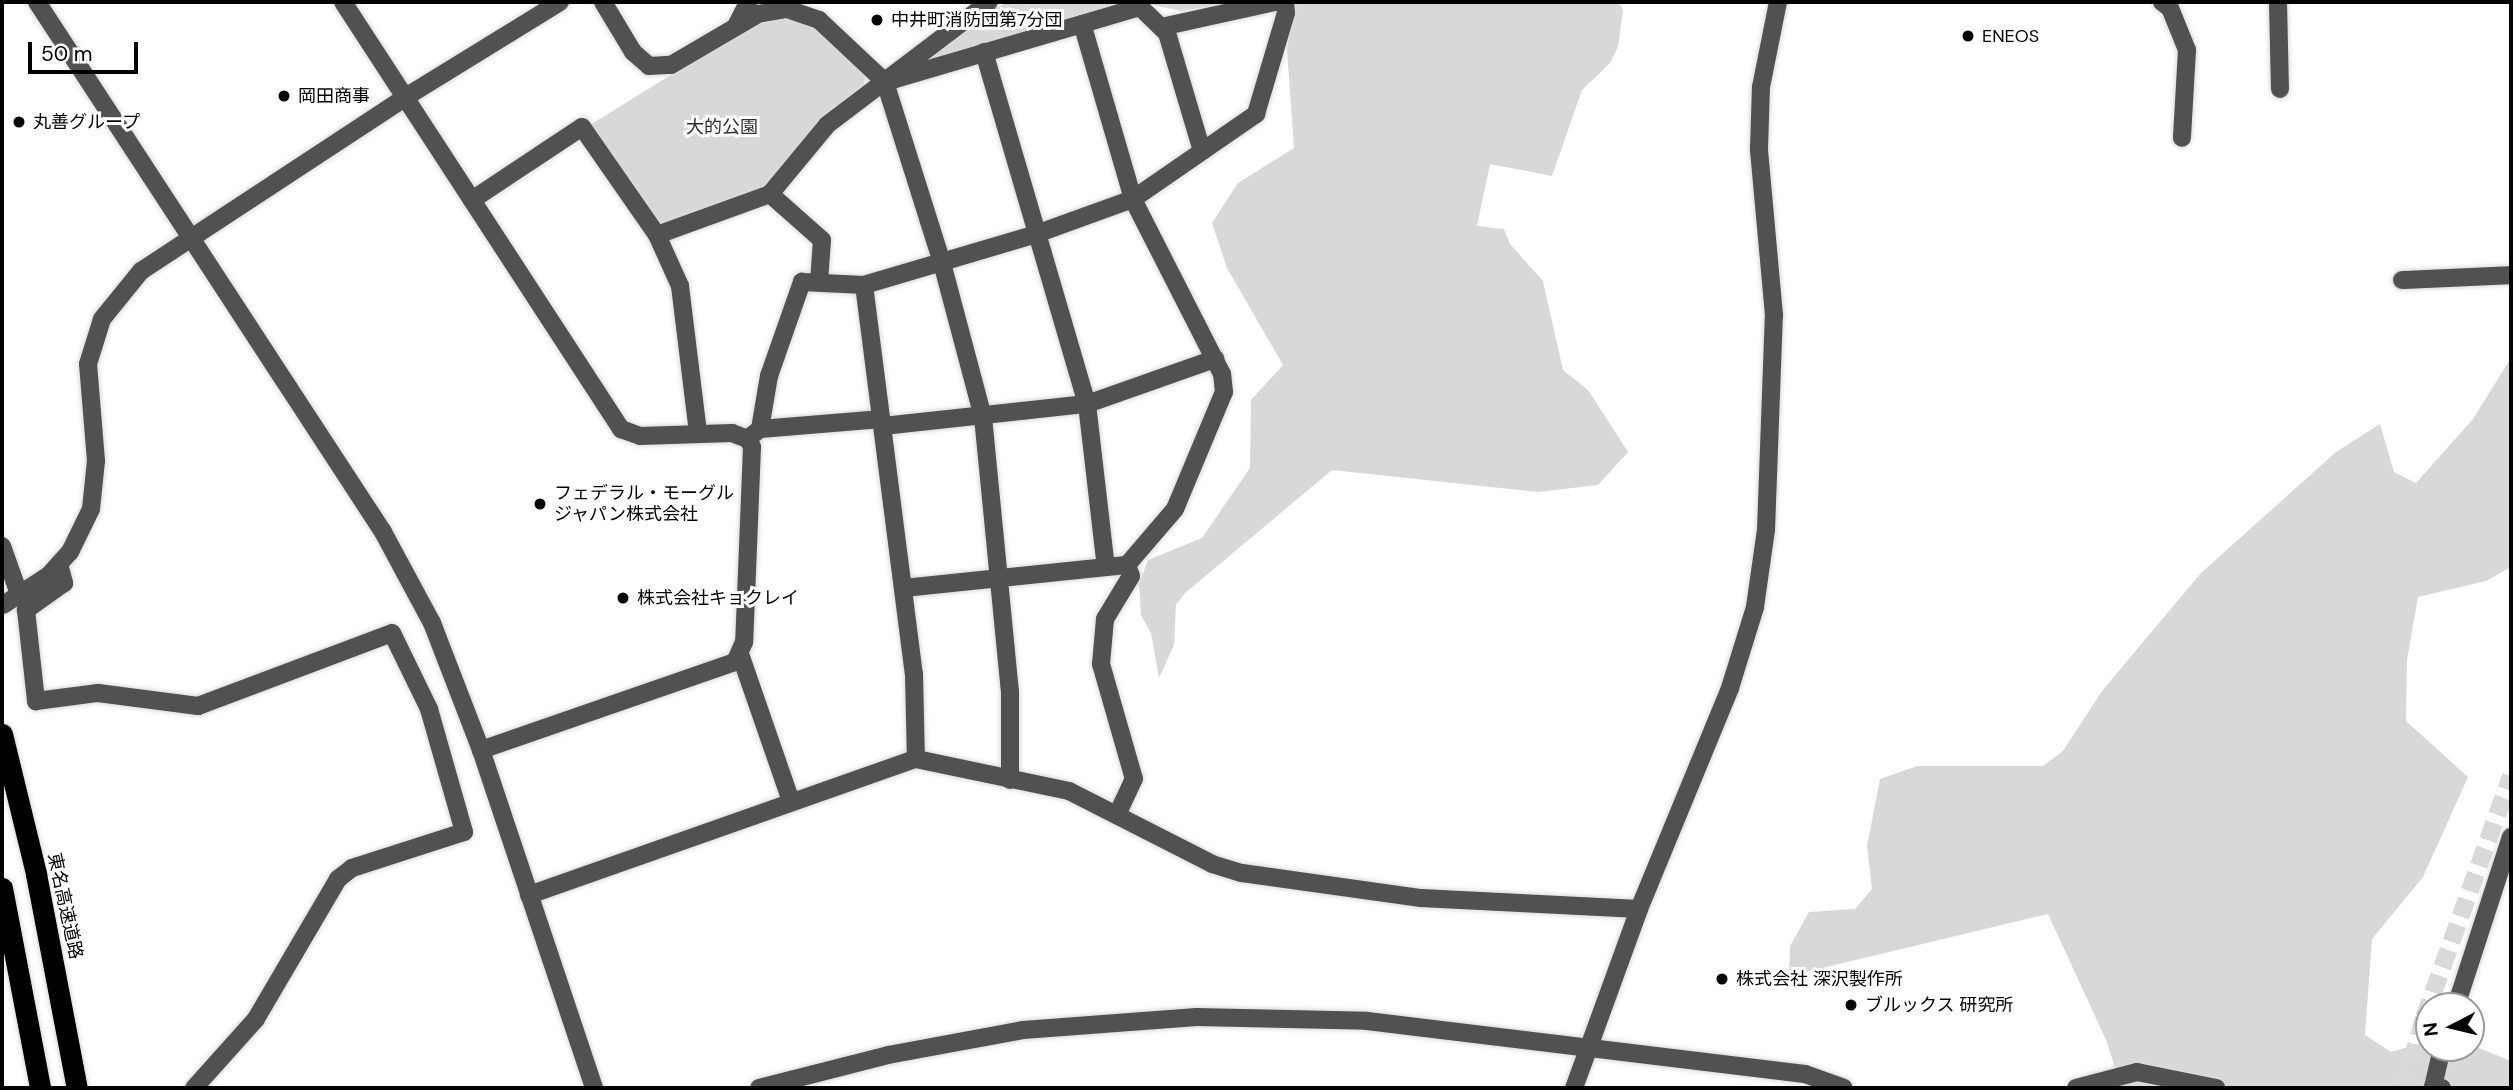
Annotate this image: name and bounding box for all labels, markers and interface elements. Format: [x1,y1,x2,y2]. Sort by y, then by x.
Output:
place label: 中井町消防団第7分団 [891,9,1063,31]
marker: 中井町消防団第7分団 [869,12,885,28]
place label: ENEOS [1982,25,2039,47]
scale bar [32,28,142,72]
marker: ENEOS [1960,28,1976,44]
text: 50 m [41,40,92,68]
place label: 岡田商事 [298,85,370,107]
marker: 岡田商事 [276,88,292,104]
place label: 丸善グループ [33,111,141,133]
marker: 丸善グループ [11,114,27,130]
park label: 大的公園 [686,116,758,138]
place label: フェデラル・モーグル ジャパン株式会社 [554,483,734,526]
marker: フェデラル・モーグル ジャパン株式会社 [532,496,548,512]
place label: 株式会社キョクレイ [637,587,799,609]
marker: 株式会社キョクレイ [615,590,631,606]
street label: 東名高速道路 [43,851,87,961]
place label: 株式会社 深沢製作所 [1736,968,1903,990]
marker: 株式会社 深沢製作所 [1714,971,1730,987]
north arrow [2415,992,2485,1062]
place label: ブルックス 研究所 [1865,994,2014,1016]
marker: ブルックス 研究所 [1843,997,1859,1013]
text: N [2417,1021,2444,1038]

